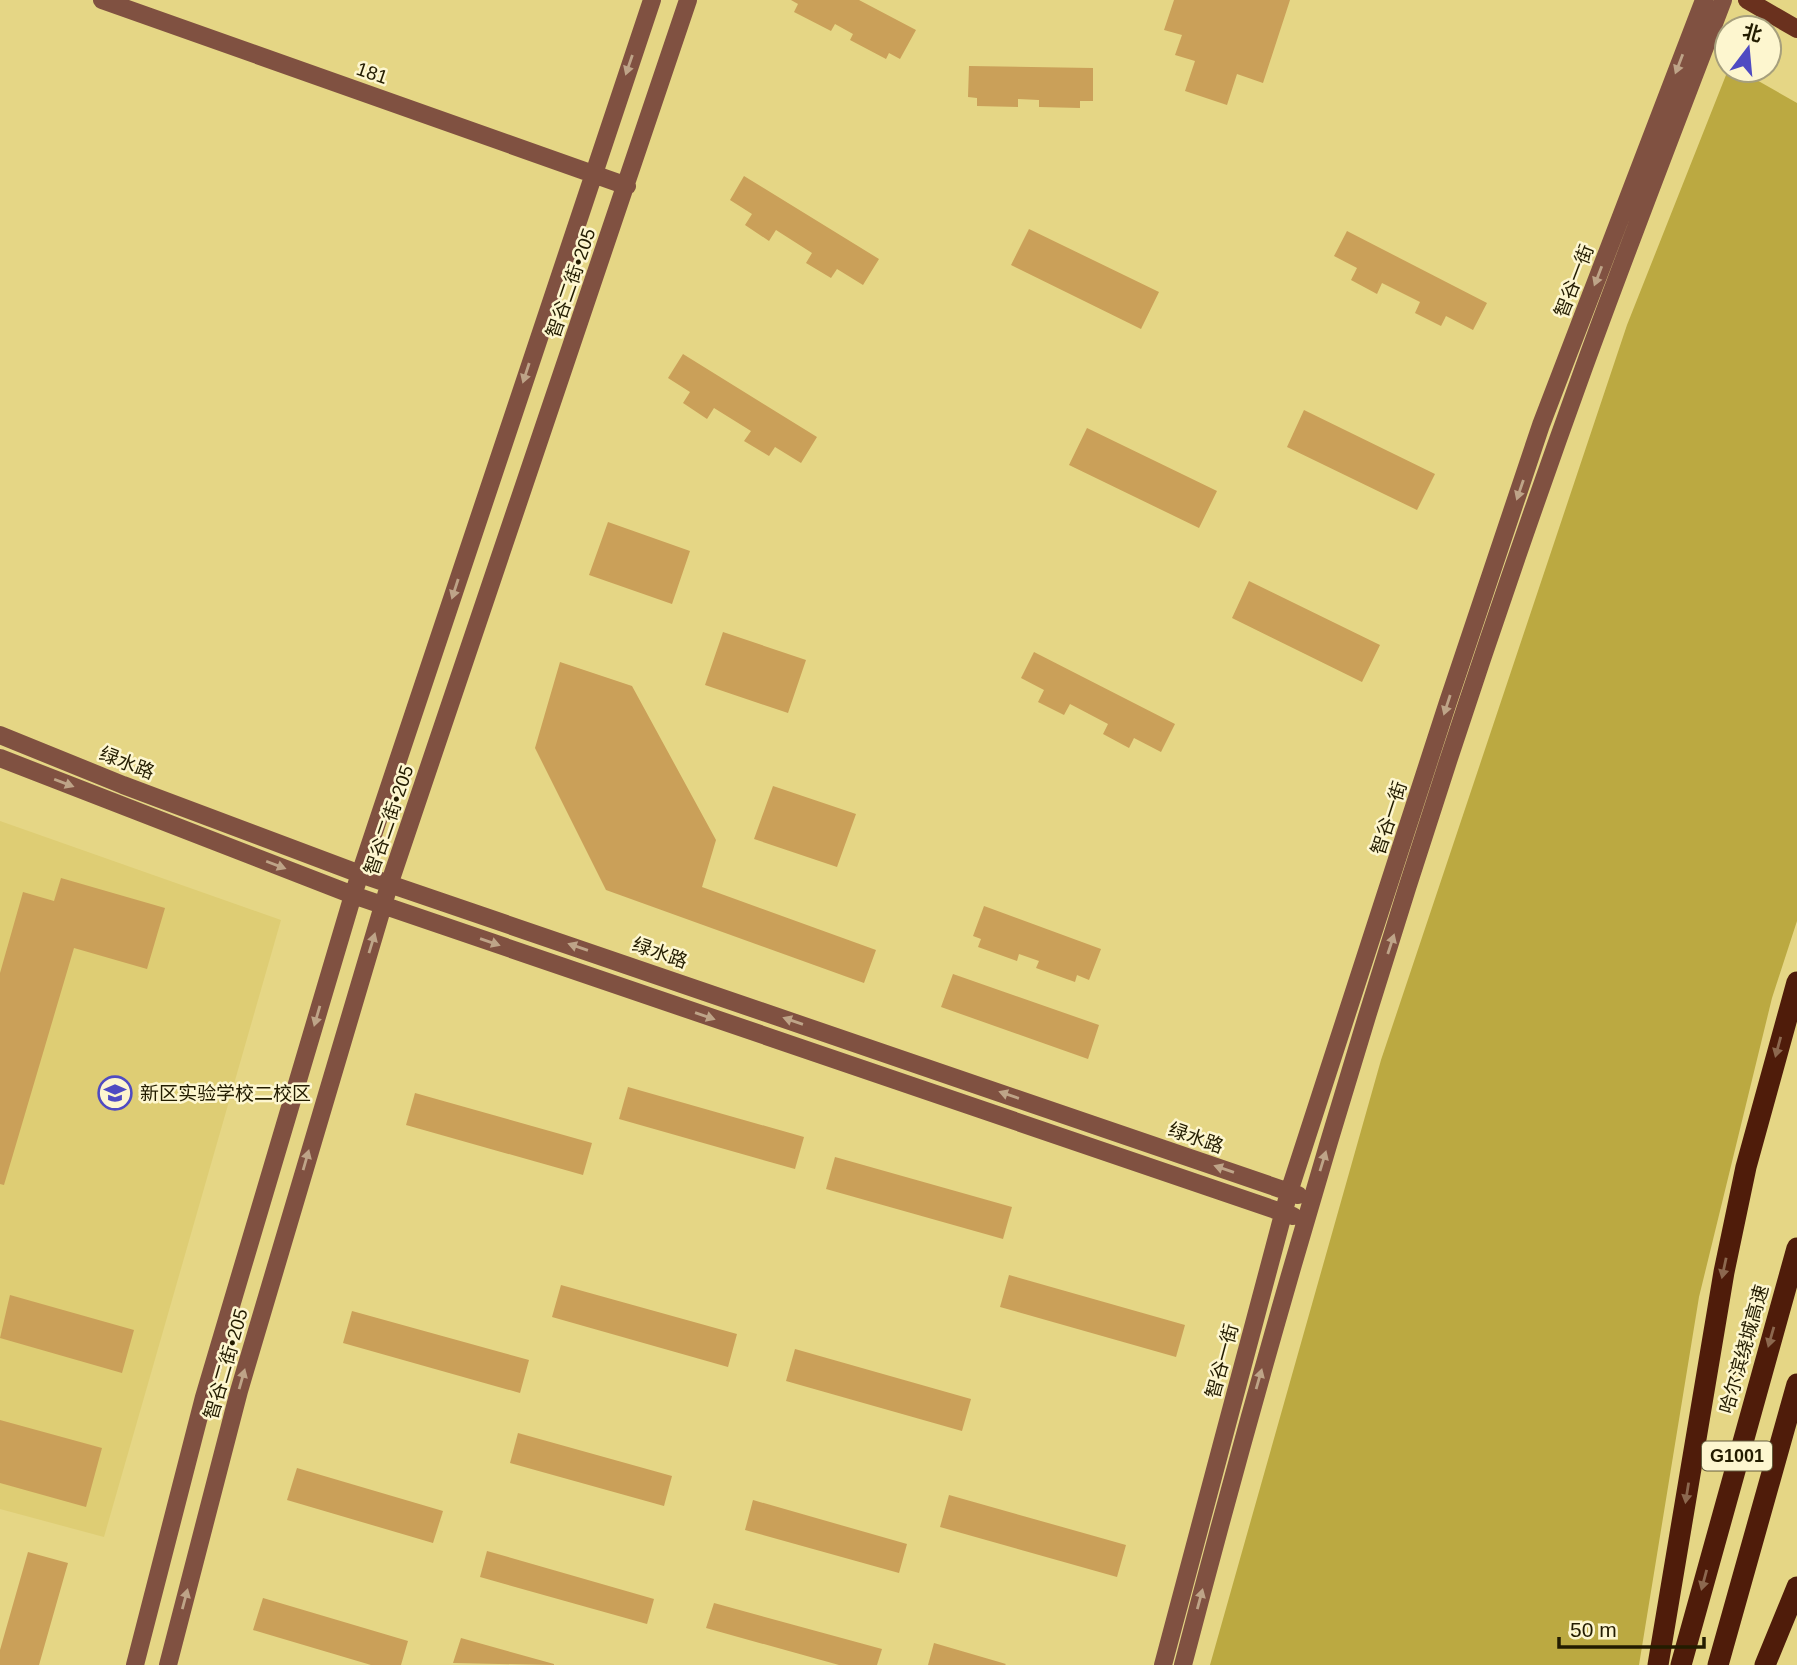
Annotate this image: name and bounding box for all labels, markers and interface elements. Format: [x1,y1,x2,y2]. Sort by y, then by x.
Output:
north arrow [1713,14,1783,84]
text: 北 [1741,20,1765,46]
one-way arrow [1674,53,1685,74]
one-way arrow [624,54,634,75]
street label: 181 [354,58,390,88]
street label: 智谷二街•205 [542,226,600,340]
street label: 智谷一街 [1551,242,1597,320]
one-way arrow [1593,266,1604,287]
one-way arrow [520,363,531,384]
one-way arrow [1514,479,1525,500]
one-way arrow [449,579,459,600]
one-way arrow [1441,695,1452,716]
street label: 绿水路 [97,743,157,783]
street label: 智谷二街•205 [360,763,418,877]
one-way arrow [53,777,74,788]
street label: 智谷一街 [1367,779,1411,857]
one-way arrow [265,860,286,871]
one-way arrow [367,932,378,953]
one-way arrow [1386,933,1396,954]
street label: 绿水路 [630,934,690,972]
one-way arrow [479,937,500,948]
one-way arrow [568,941,589,952]
one-way arrow [312,1005,322,1026]
one-way arrow [695,1011,716,1021]
one-way arrow [783,1015,804,1026]
one-way arrow [1773,1037,1783,1058]
school or university icon: 新区实验学校二校区 [96,1074,134,1112]
place label: 新区实验学校二校区 [140,1083,311,1104]
one-way arrow [998,1089,1019,1100]
street label: 绿水路 [1166,1119,1226,1157]
one-way arrow [301,1150,311,1171]
one-way arrow [1319,1150,1329,1171]
one-way arrow [1213,1163,1234,1174]
one-way arrow [1719,1257,1730,1279]
street label: 哈尔滨绕城高速 [1716,1282,1772,1416]
street label: 智谷二街•205 [200,1306,252,1422]
street label: 智谷一街 [1202,1322,1242,1400]
one-way arrow [1766,1327,1776,1348]
one-way arrow [238,1368,248,1389]
one-way arrow [1254,1368,1265,1390]
road number: G1001 [1702,1442,1772,1470]
one-way arrow [1681,1482,1692,1504]
one-way arrow [1698,1569,1709,1591]
one-way arrow [180,1588,191,1610]
one-way arrow [1195,1588,1206,1610]
scale bar [1559,1606,1704,1650]
text: 50 m [1570,1618,1617,1641]

